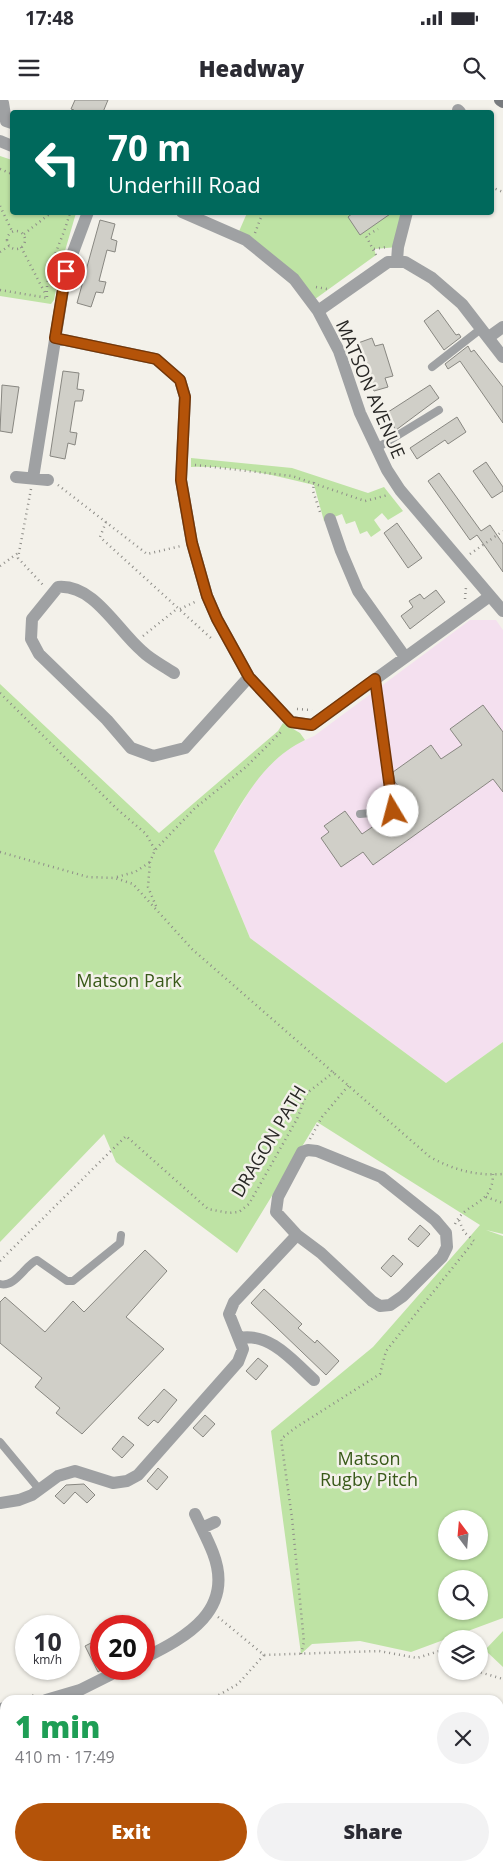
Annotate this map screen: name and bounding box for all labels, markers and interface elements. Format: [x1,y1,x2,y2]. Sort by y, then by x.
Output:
text: 17:48 [25,5,74,31]
text: Headway [199,53,304,83]
icon: menu [15,54,43,82]
icon: search [460,54,488,82]
text: 70 m [108,124,191,171]
icon: left [25,130,90,195]
text: Underhill Road [108,169,261,199]
pin [45,250,87,292]
icon: arrive [52,257,80,285]
street label: MATSON AVENUE [331,316,411,462]
position arrow [366,784,418,836]
park label: Matson Park [76,968,182,992]
street label: DRAGON PATH [225,1081,311,1201]
park label: Matson Rugby Pitch [320,1446,418,1491]
north arrow [438,1510,488,1560]
map controls [438,1510,488,1680]
button: search [438,1570,488,1620]
speed limit sign: 20 [90,1615,155,1680]
text: 10 [33,1624,62,1658]
button: layers [438,1630,488,1680]
text: km/h [33,1651,62,1668]
text: 1 min [15,1706,100,1747]
button: close [437,1712,489,1764]
text: 410 m · 17:49 [15,1746,115,1768]
button: Exit [15,1803,247,1861]
button: Share [257,1803,489,1861]

